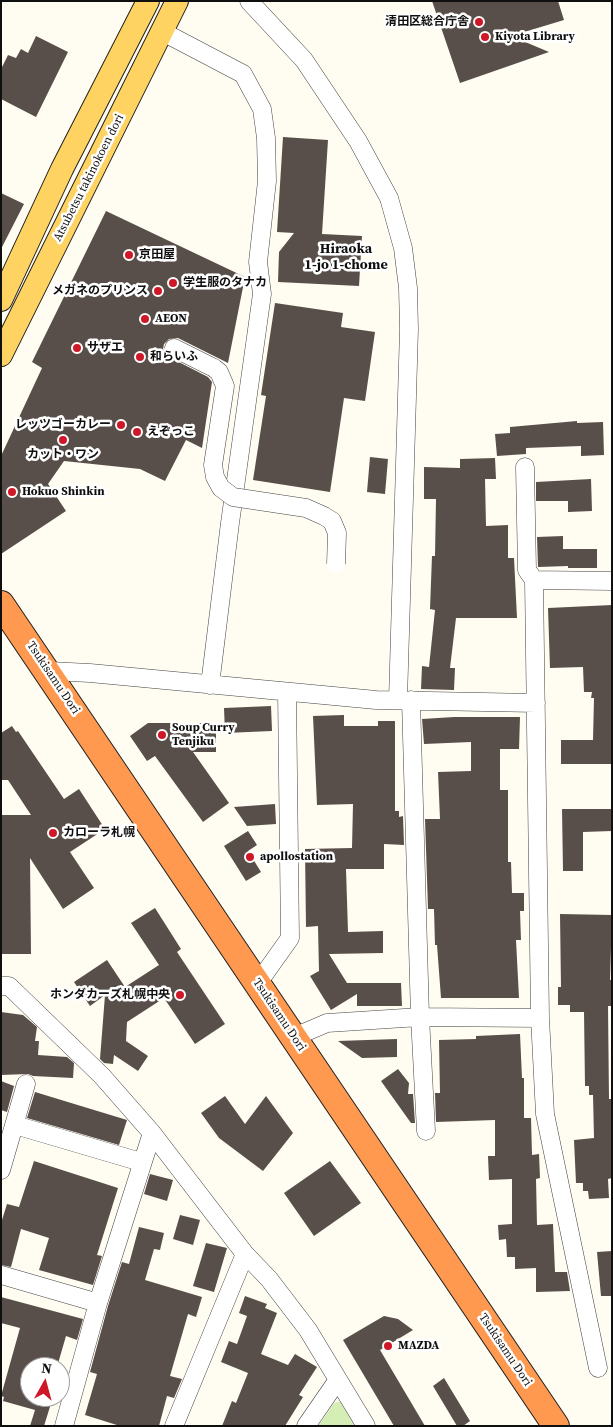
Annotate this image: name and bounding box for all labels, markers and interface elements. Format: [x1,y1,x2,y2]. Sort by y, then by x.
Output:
place label: 清田区総合庁舎 [385,15,469,29]
marker: 清田区総合庁舎 [473,16,485,28]
place label: Kiyota Library [495,30,575,44]
marker: Kiyota Library [479,31,491,43]
street label: Atsubetsu takinokoen dori [51,112,127,244]
district label: Hiraoka 1-jo 1-chome [304,241,388,274]
place label: 京田屋 [139,248,175,262]
marker: 京田屋 [123,249,135,261]
place label: 学生服のタナカ [183,276,267,290]
marker: 学生服のタナカ [167,277,179,289]
place label: メガネのプリンス [52,284,148,298]
marker: メガネのプリンス [152,285,164,297]
place label: AEON [155,312,187,326]
marker: AEON [139,313,151,325]
place label: サザエ [87,341,123,355]
marker: サザエ [71,342,83,354]
place label: 和らいふ [150,350,198,364]
marker: 和らいふ [134,351,146,363]
place label: レッツゴーカレー [15,418,111,432]
marker: レッツゴーカレー [115,419,127,431]
place label: えぞっこ [147,425,195,439]
marker: えぞっこ [131,426,143,438]
marker: カット・ワン [57,434,69,446]
place label: カット・ワン [27,448,99,462]
place label: Hokuo Shinkin [22,485,105,499]
marker: Hokuo Shinkin [6,486,18,498]
street label: Tsukisamu Dori [23,639,83,717]
place label: Soup Curry Tenjiku [172,721,235,749]
marker: Soup Curry Tenjiku [156,729,168,741]
place label: カローラ札幌 [63,826,135,840]
marker: カローラ札幌 [47,827,59,839]
place label: apollostation [260,850,333,864]
marker: apollostation [244,851,256,863]
street label: Tsukisamu Dori [249,976,309,1054]
place label: ホンダカーズ札幌中央 [50,988,170,1002]
marker: ホンダカーズ札幌中央 [174,989,186,1001]
street label: Tsukisamu Dori [475,1311,535,1389]
place label: MAZDA [398,1339,439,1353]
marker: MAZDA [382,1340,394,1352]
north arrow [20,1357,70,1407]
text: N [40,1358,53,1379]

